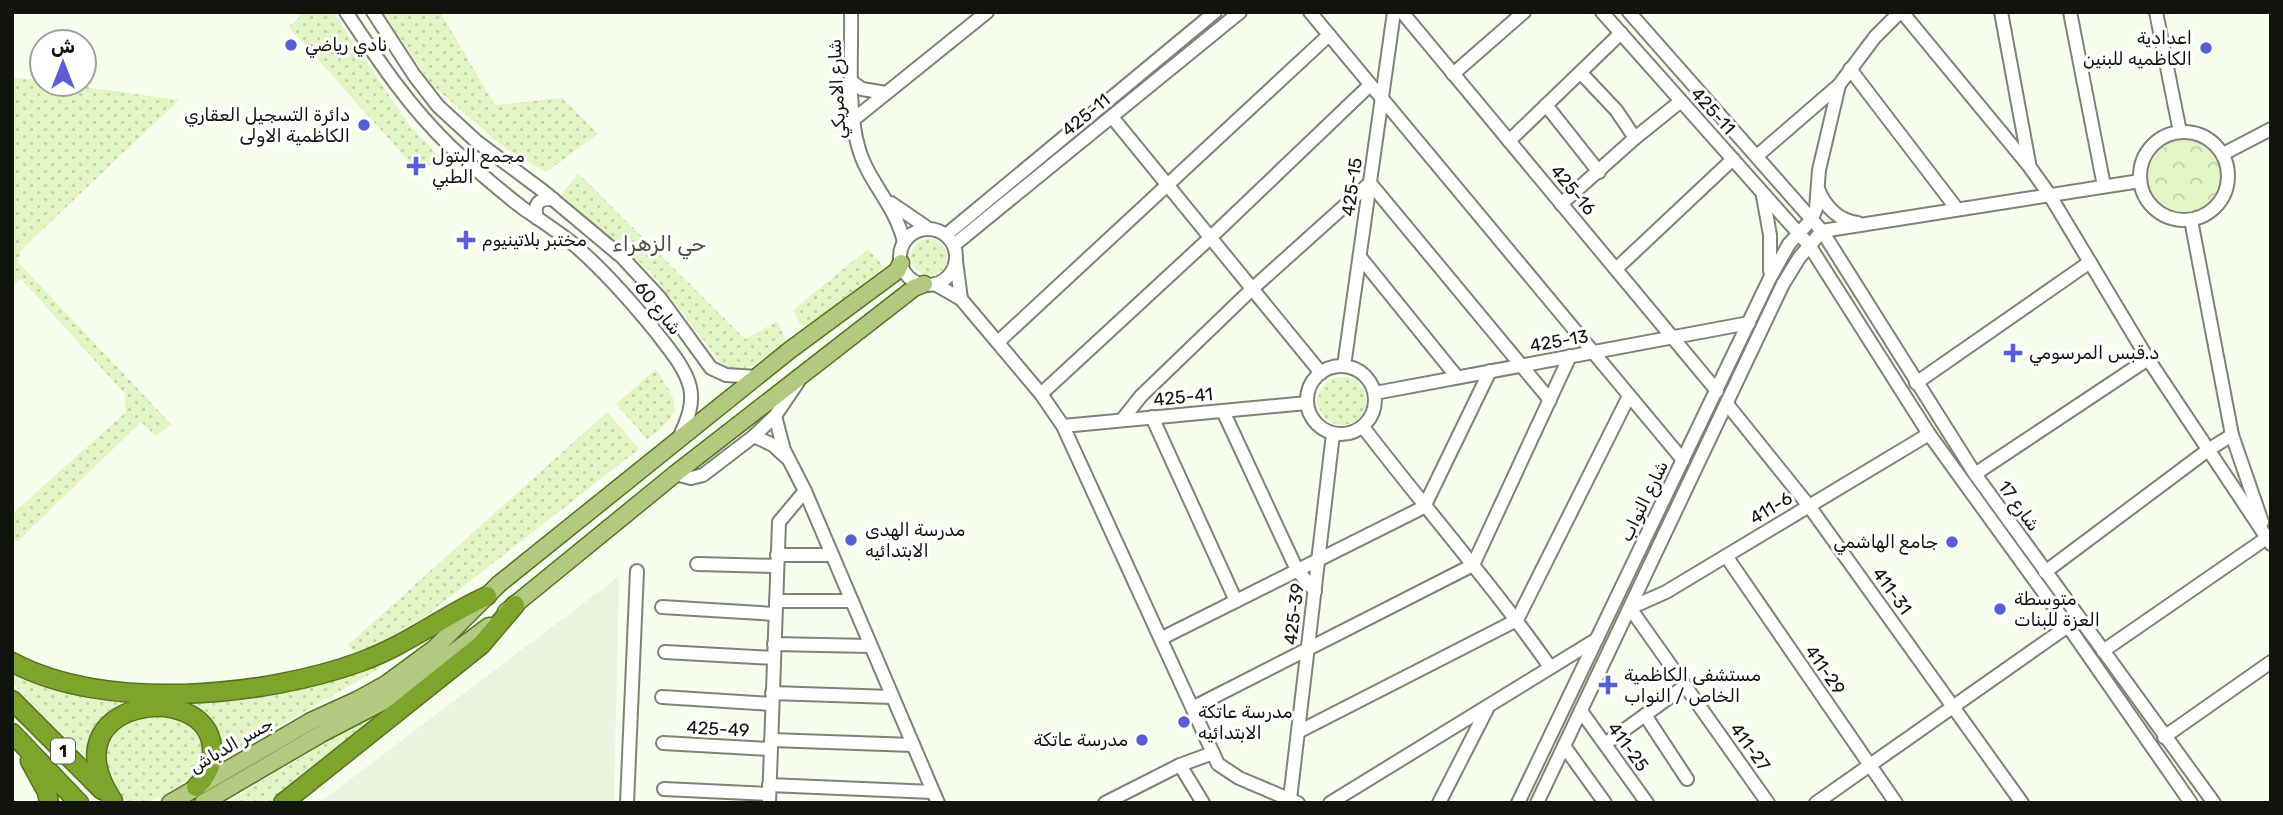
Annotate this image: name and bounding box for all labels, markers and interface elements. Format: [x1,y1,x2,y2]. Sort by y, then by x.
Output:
place label: اعدادية الكاظميه للبنين [2083,27,2192,70]
north arrow [28,28,98,98]
place label: نادي رياضي [305,34,387,58]
text: ش [51,35,75,58]
marker: نادي رياضي [283,37,299,53]
street label: شارع الامريكي [823,38,853,140]
marker: اعدادية الكاظميه للبنين [2198,40,2214,56]
street label: 425-11 [1686,83,1740,139]
street label: 425-11 [1057,89,1115,141]
place label: دائرة التسجيل العقاري الكاظمية الاولى [184,104,350,147]
marker: دائرة التسجيل العقاري الكاظمية الاولى [356,117,372,133]
place label: مجمع البتول الطبي [432,145,525,190]
marker: مجمع البتول الطبي [406,156,426,176]
street label: 425-15 [1337,156,1367,218]
street label: 425-16 [1546,160,1600,220]
place label: مختبر بلاتينيوم [482,229,587,251]
marker: مختبر بلاتينيوم [456,230,476,250]
district label: حي الزهراء [612,231,706,260]
street label: شارع 60 [629,277,686,340]
street label: 425-13 [1528,325,1590,357]
place label: د.قبس المرسومي [2029,342,2159,366]
marker: د.قبس المرسومي [2003,343,2023,363]
street label: 425-41 [1152,383,1214,411]
street label: شارع النواب [1615,457,1674,546]
street label: شارع 17 [1992,476,2045,536]
street label: 411-6 [1746,487,1796,529]
place label: مدرسة الهدى الابتدائيه [865,519,965,562]
place label: جامع الهاشمي [1833,531,1938,555]
marker: مدرسة الهدى الابتدائيه [843,532,859,548]
marker: جامع الهاشمي [1944,534,1960,550]
street label: 411-31 [1868,563,1916,619]
street label: 425-39 [1279,582,1309,646]
place label: متوسطة العزة للبنات [2014,588,2100,631]
marker: متوسطة العزة للبنات [1992,601,2008,617]
street label: 411-29 [1800,641,1850,699]
place label: مستشفى الكاظمية الخاص / النواب [1624,664,1761,707]
marker: مستشفى الكاظمية الخاص / النواب [1598,675,1618,695]
place label: مدرسة عاتكة الابتدائيه [1198,701,1293,744]
street label: جسر الدباش [185,712,277,778]
marker: مدرسة عاتكة الابتدائيه [1176,714,1192,730]
street label: 425-49 [686,716,750,742]
street label: 411-25 [1603,718,1653,776]
street label: 411-27 [1725,719,1775,775]
place label: مدرسة عاتكة [1034,729,1128,751]
marker: مدرسة عاتكة [1134,732,1150,748]
road number: 1 [51,738,75,764]

